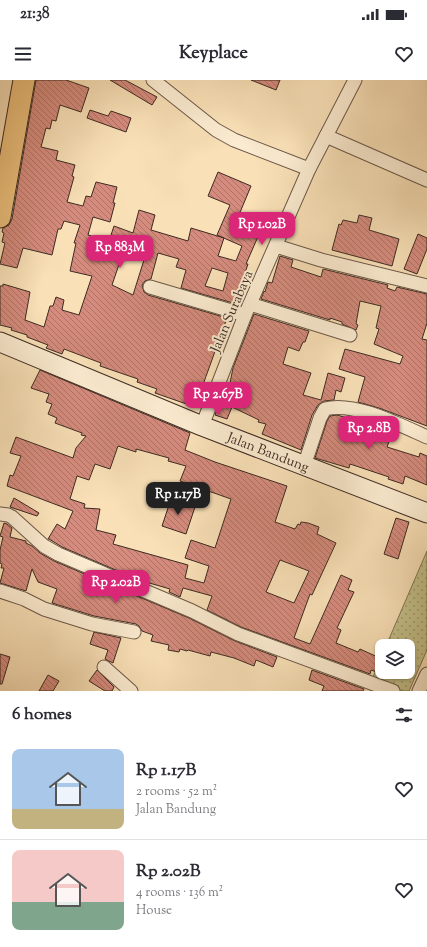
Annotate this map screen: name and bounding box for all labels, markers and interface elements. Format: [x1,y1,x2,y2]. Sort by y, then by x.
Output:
text: 21:38 [20,4,50,25]
text: Keyplace [179,41,248,67]
icon: menu [12,43,34,65]
icon: heart [393,43,415,65]
pin: Rp 1.02B [221,212,303,246]
text: Rp 1.02B [238,216,286,234]
pin: Rp 883M [83,235,157,269]
text: Rp 883M [95,239,145,257]
street label: Jalan Surabaya [206,267,259,357]
pin: Rp 2.67B [177,382,259,416]
text: Rp 2.67B [193,386,243,404]
pin: Rp 2.8B [332,416,406,450]
text: Rp 2.8B [347,420,391,438]
street label: Jalan Bandung [223,428,312,479]
pin: Rp 1.17B [137,482,219,516]
text: Rp 1.17B [155,486,201,504]
pin: Rp 2.02B [75,570,157,604]
text: Rp 2.02B [91,574,141,592]
map controls [375,639,415,679]
button: layers [375,639,415,679]
text: 6 homes [12,703,72,727]
icon: filters [393,704,415,726]
text: Rp 1.17B [136,759,196,783]
icon: home [44,765,92,813]
icon: heart [393,778,415,800]
text: 2 rooms · 52 m² [136,783,217,801]
text: Jalan Bandung [136,801,216,819]
text: Rp 2.02B [136,860,200,884]
icon: home [44,866,92,914]
icon: heart [393,879,415,901]
text: 4 rooms · 136 m² [136,884,223,902]
text: House [136,902,172,920]

